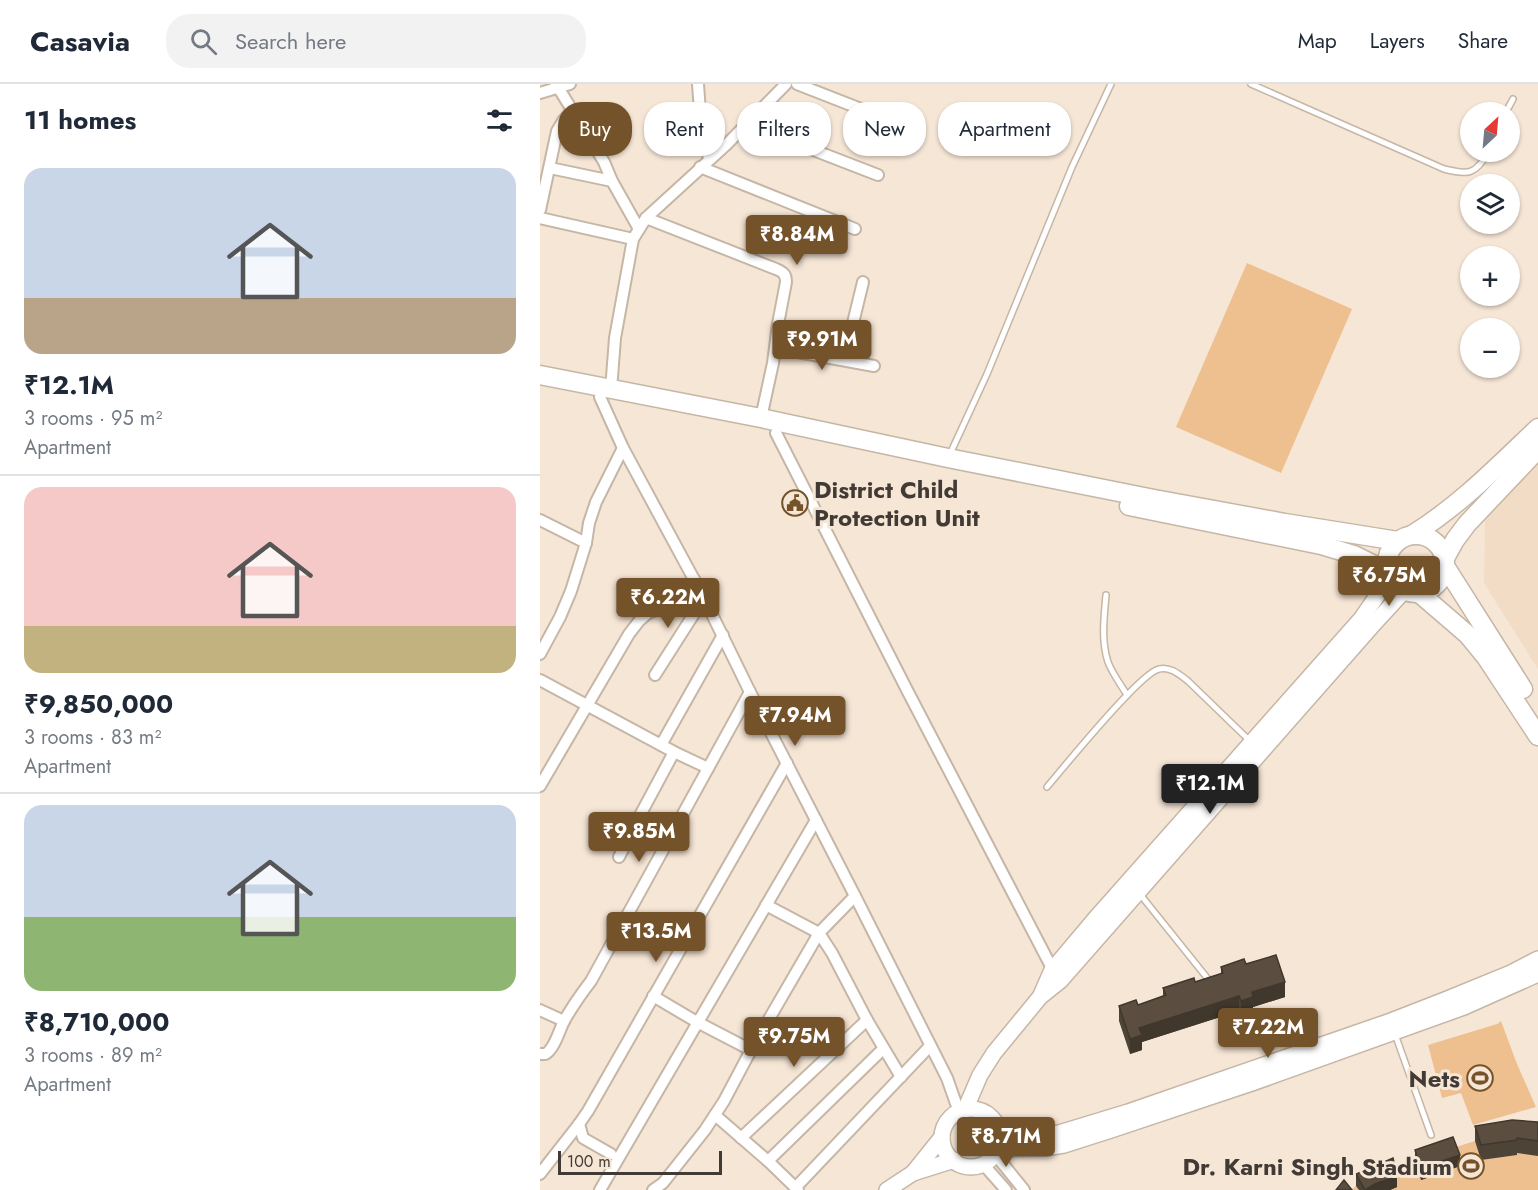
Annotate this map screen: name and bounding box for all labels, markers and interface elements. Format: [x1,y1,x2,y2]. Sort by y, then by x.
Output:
search box [166,14,586,68]
text: Casavia [30,21,130,62]
icon: search [187,25,220,58]
text: Search here [235,25,346,57]
text: Map [1298,26,1337,56]
text: Layers [1370,26,1425,56]
text: Share [1458,26,1508,56]
text: 11 homes [24,101,136,139]
chip: Buy [558,102,632,156]
chip: Rent [644,102,725,156]
chip: Filters [737,102,831,156]
chip: New [843,102,926,156]
chip: Apartment [938,102,1071,156]
north arrow [1460,102,1520,162]
map controls [1460,102,1520,378]
icon: filters [483,104,516,137]
button: layers [1460,174,1520,234]
icon: home [216,207,324,315]
pin: ₹8.84M [748,215,846,266]
text: ₹8.84M [760,220,834,249]
button: + [1460,246,1520,306]
button: − [1460,318,1520,378]
pin: ₹9.91M [773,320,871,371]
text: ₹9.91M [786,325,858,354]
text: ₹12.1M [24,366,114,404]
text: 3 rooms · 95 m² [24,404,162,433]
text: Apartment [24,433,111,462]
place label: District Child Protection Unit [814,472,980,535]
public building icon: District Child Protection Unit [780,488,810,518]
icon: home [216,526,324,634]
pin: ₹6.75M [1340,556,1438,607]
text: ₹6.75M [1352,561,1426,590]
pin: ₹6.22M [619,578,717,629]
text: ₹6.22M [630,583,706,612]
text: ₹9,850,000 [24,685,173,723]
pin: ₹7.94M [746,696,844,747]
text: ₹7.94M [758,701,832,730]
text: 3 rooms · 83 m² [24,723,161,752]
text: Apartment [24,752,111,781]
pin: ₹12.1M [1161,764,1259,815]
text: ₹12.1M [1175,769,1245,798]
pin: ₹9.85M [590,812,688,863]
text: ₹9.85M [602,817,676,846]
icon: home [216,844,324,952]
pin: ₹13.5M [607,912,705,963]
text: ₹13.5M [621,917,691,946]
text: ₹8,710,000 [24,1003,169,1041]
pin: ₹7.22M [1219,1008,1317,1059]
text: ₹7.22M [1232,1013,1304,1042]
pin: ₹9.75M [745,1017,843,1068]
text: ₹9.75M [758,1022,830,1051]
text: 3 rooms · 89 m² [24,1041,162,1070]
place label: Nets [1409,1061,1460,1096]
sports icon: Nets [1465,1063,1495,1093]
text: Apartment [24,1070,111,1099]
pin: ₹8.71M [957,1117,1055,1168]
text: ₹8.71M [971,1122,1041,1151]
scale bar [558,1148,722,1176]
place label: Dr. Karni Singh Stadium [1182,1149,1452,1184]
text: 100 m [567,1150,611,1173]
sports icon: Dr. Karni Singh Stadium [1456,1151,1486,1181]

